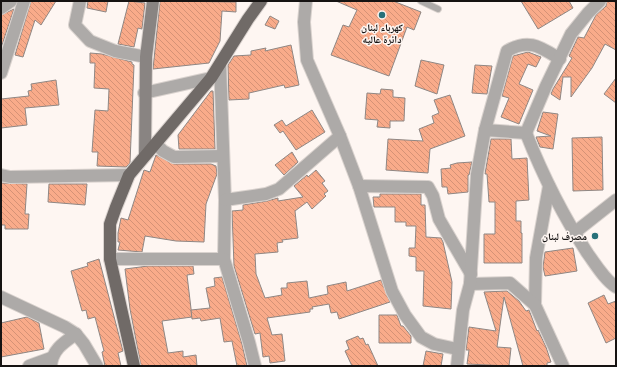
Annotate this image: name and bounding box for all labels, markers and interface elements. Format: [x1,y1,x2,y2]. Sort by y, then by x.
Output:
marker: كهرباء لبنان دائرة عاليه [377,10,387,20]
place label: كهرباء لبنان دائرة عاليه [361,21,403,46]
place label: مصرف لبنان [542,230,587,243]
marker: مصرف لبنان [590,231,600,241]

